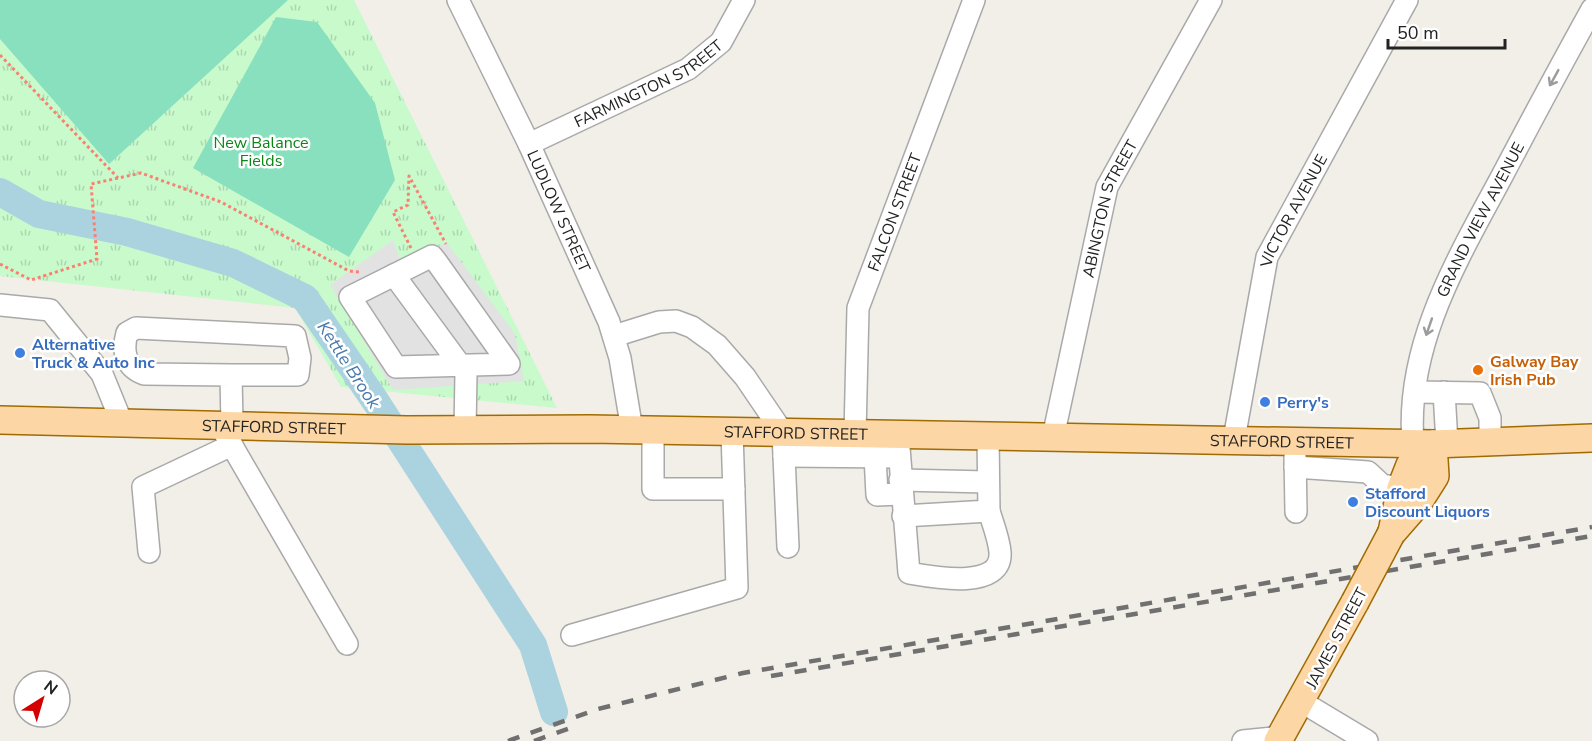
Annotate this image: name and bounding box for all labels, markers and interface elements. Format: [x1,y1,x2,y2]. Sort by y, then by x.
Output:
scale bar [1388,12,1505,50]
text: 50 m [1397,21,1439,45]
street label: FARMINGTON STREET [571,35,728,133]
one-way arrow [1548,69,1559,87]
park label: New Balance Fields [213,132,309,172]
street label: ABINGTON STREET [1078,136,1143,280]
street label: GRAND VIEW AVENUE [1432,138,1530,301]
street label: LUDLOW STREET [521,147,595,276]
street label: FALCON STREET [863,150,927,275]
street label: VICTOR AVENUE [1255,150,1333,270]
water label: Kettle Brook [312,317,387,414]
one-way arrow [1422,317,1433,336]
place label: Alternative Truck & Auto Inc [32,334,155,374]
marker: Alternative Truck & Auto Inc [13,346,27,360]
place label: Galway Bay Irish Pub [1490,351,1579,391]
marker: Galway Bay Irish Pub [1471,363,1485,377]
place label: Perry's [1277,392,1329,414]
marker: Perry's [1258,395,1272,409]
street label: STAFFORD STREET [202,415,347,441]
street label: STAFFORD STREET [724,421,868,446]
street label: STAFFORD STREET [1210,430,1354,455]
place label: Stafford Discount Liquors [1365,483,1490,523]
marker: Stafford Discount Liquors [1346,495,1360,509]
street label: JAMES STREET [1300,584,1373,694]
north arrow [12,669,72,729]
text: N [39,675,62,700]

